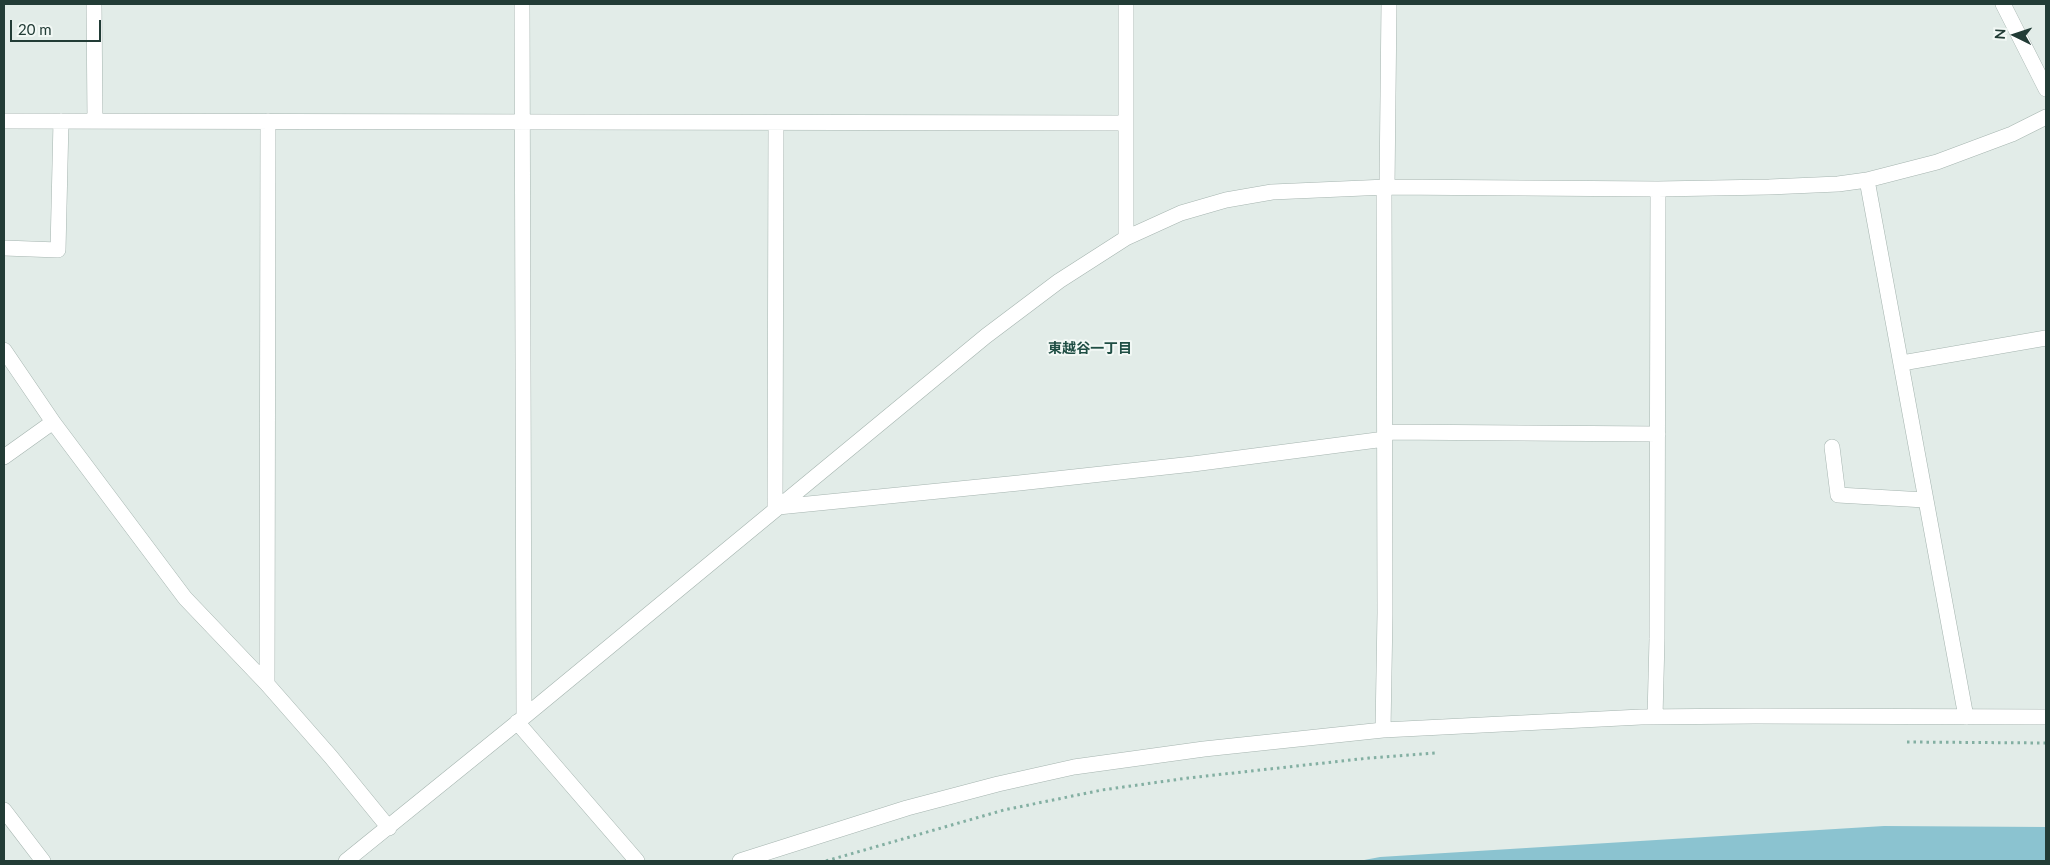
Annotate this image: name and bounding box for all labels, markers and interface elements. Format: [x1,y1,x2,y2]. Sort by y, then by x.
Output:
scale bar [12,10,104,42]
north arrow [1990,10,2040,60]
text: 20 m [18,20,52,38]
text: N [1991,28,2008,40]
district label: 東越谷一丁目 [1048,340,1132,356]

